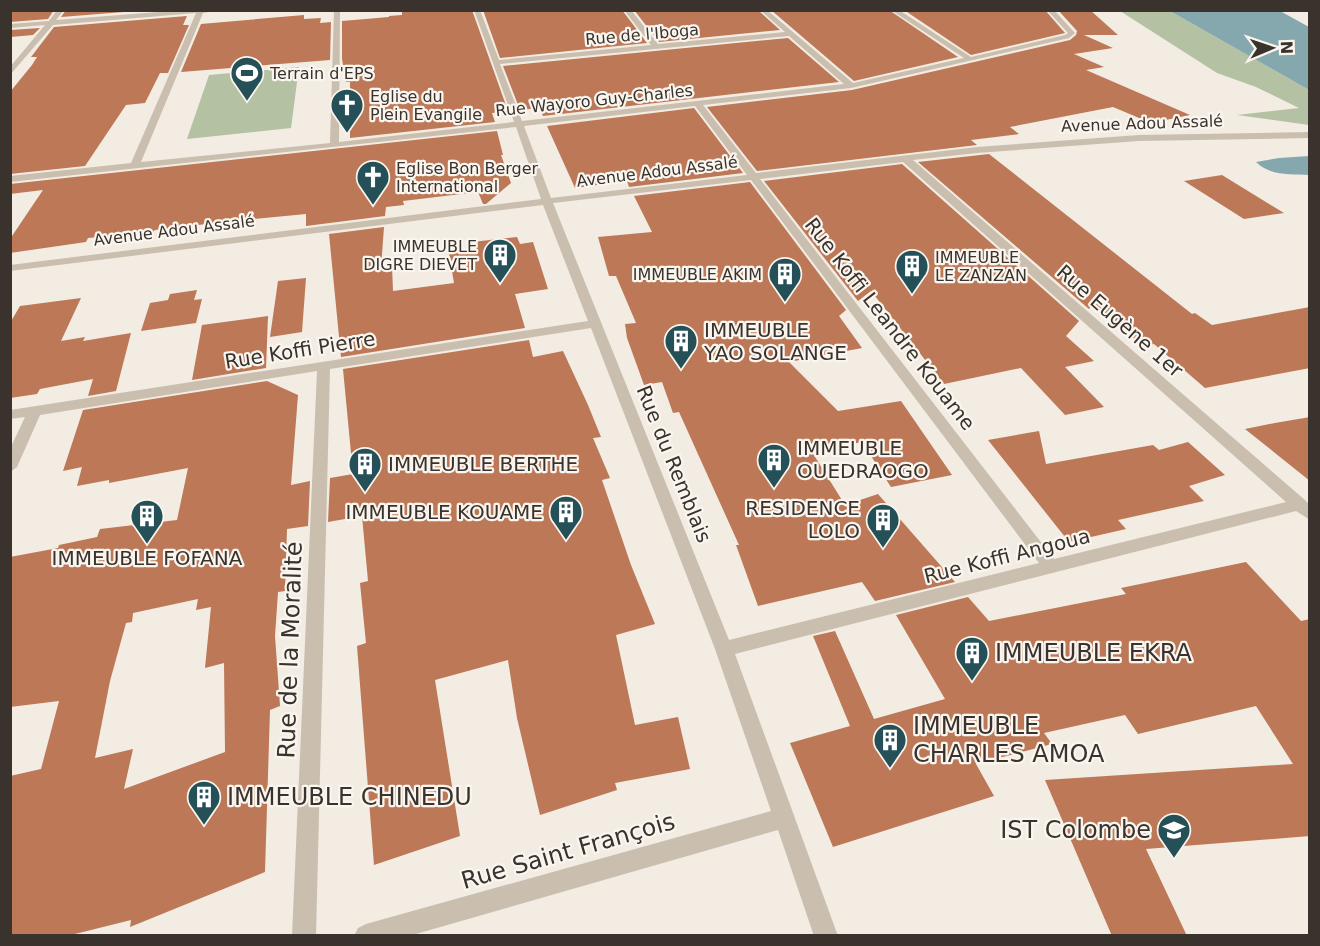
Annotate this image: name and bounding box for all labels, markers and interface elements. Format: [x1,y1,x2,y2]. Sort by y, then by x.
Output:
north arrow [1242,18,1302,78]
street label: Rue de l'Iboga [584,20,700,49]
text: N [1277,40,1296,55]
sports icon: Terrain d'EPS [229,55,265,102]
place label: Terrain d'EPS [269,64,374,83]
street label: Rue Wayoro Guy-Charles [494,81,694,120]
church icon: Eglise du Plein Evangile [329,87,365,134]
place label: Eglise du Plein Evangile [370,87,482,124]
street label: Avenue Adou Assalé [1061,111,1223,136]
street label: Avenue Adou Assalé [575,152,739,191]
church icon: Eglise Bon Berger International [355,159,391,206]
place label: Eglise Bon Berger International [396,159,539,196]
street label: Avenue Adou Assalé [92,211,256,250]
street label: Rue Koffi Leandre Kouame [800,213,980,435]
place label: IMMEUBLE DIGRE DIEVET [363,237,477,274]
building icon: IMMEUBLE DIGRE DIEVET [482,237,518,284]
building icon: IMMEUBLE LE ZANZAN [894,248,930,295]
place label: IMMEUBLE LE ZANZAN [935,248,1027,285]
building icon: IMMEUBLE AKIM [767,256,803,303]
street label: Rue Eugène 1er [1052,260,1189,383]
place label: IMMEUBLE AKIM [633,265,762,284]
place label: IMMEUBLE YAO SOLANGE [703,318,847,365]
building icon: IMMEUBLE YAO SOLANGE [663,323,699,370]
street label: Rue Koffi Pierre [223,326,377,374]
street label: Rue du Remblais [632,382,716,546]
place label: IMMEUBLE OUEDRAOGO [797,436,929,483]
building icon: IMMEUBLE OUEDRAOGO [756,442,792,489]
building icon: IMMEUBLE BERTHE [347,446,383,493]
place label: IMMEUBLE BERTHE [388,452,578,476]
building icon: IMMEUBLE KOUAME [548,494,584,541]
place label: RESIDENCE LOLO [745,496,860,543]
building icon: IMMEUBLE FOFANA [129,498,165,545]
place label: IMMEUBLE KOUAME [345,500,543,524]
building icon: RESIDENCE LOLO [865,502,901,549]
street label: Rue Koffi Angoua [921,524,1093,588]
street label: Rue de la Moralité [272,541,308,759]
place label: IMMEUBLE FOFANA [52,546,243,570]
building icon: IMMEUBLE EKRA [954,635,990,682]
place label: IMMEUBLE EKRA [995,639,1192,667]
place label: IMMEUBLE CHARLES AMOA [913,712,1105,768]
building icon: IMMEUBLE CHARLES AMOA [872,722,908,769]
building icon: IMMEUBLE CHINEDU [186,779,222,826]
place label: IMMEUBLE CHINEDU [227,783,472,811]
street label: Rue Saint François [458,807,678,895]
school or university icon: IST Colombe [1156,812,1192,859]
place label: IST Colombe [1000,816,1151,844]

